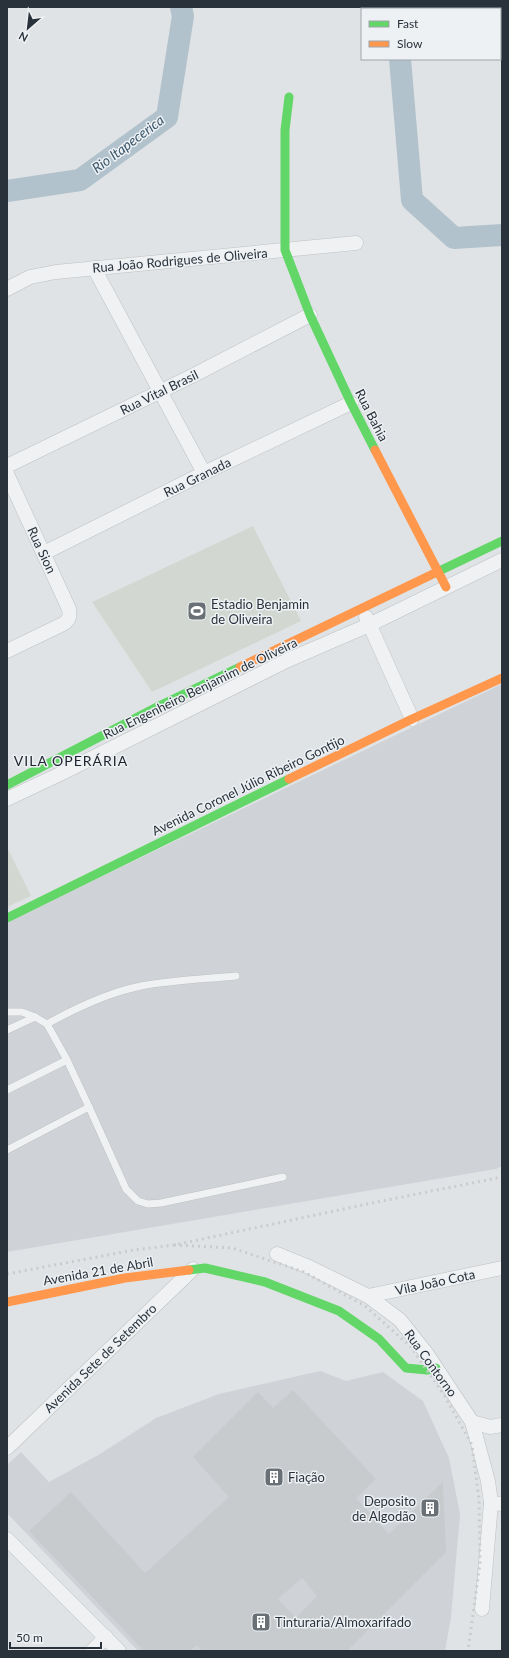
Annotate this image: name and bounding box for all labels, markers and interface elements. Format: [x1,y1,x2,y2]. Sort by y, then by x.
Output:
north arrow [8,8,48,48]
legend [361,8,501,60]
text: Fast [397,16,419,31]
text: N [16,30,30,45]
text: Slow [397,36,423,51]
water label: Rio Itapecerica [88,111,167,176]
street label: Rua João Rodrigues de Oliveira [92,244,268,276]
street label: Rua Vital Brasil [117,366,201,418]
street label: Rua Bahia [352,386,392,444]
street label: Rua Granada [161,454,233,500]
street label: Rua Sion [24,524,60,576]
place label: Estadio Benjamin de Oliveira [211,596,309,627]
sports icon: Estadio Benjamin de Oliveira [186,600,208,622]
street label: Rua Engenheiro Benjamim de Oliveira [100,634,300,742]
street label: Avenida Coronel Júlio Ribeiro Gontijo [149,731,347,839]
district label: VILA OPERÁRIA [14,752,128,769]
street label: Avenida 21 de Abril [42,1253,154,1289]
street label: Vila João Cota [394,1266,476,1298]
street label: Avenida Sete de Setembro [40,1300,160,1416]
street label: Rua Contorno [401,1326,461,1400]
building icon: Fiação [263,1466,285,1488]
place label: Fiação [288,1469,325,1485]
place label: Deposito de Algodão [352,1493,416,1524]
building icon: Deposito de Algodão [419,1497,441,1519]
building icon: Tinturaria/Almoxarifado [250,1611,272,1633]
place label: Tinturaria/Almoxarifado [275,1614,411,1630]
scale bar [10,1624,101,1650]
text: 50 m [16,1630,43,1645]

